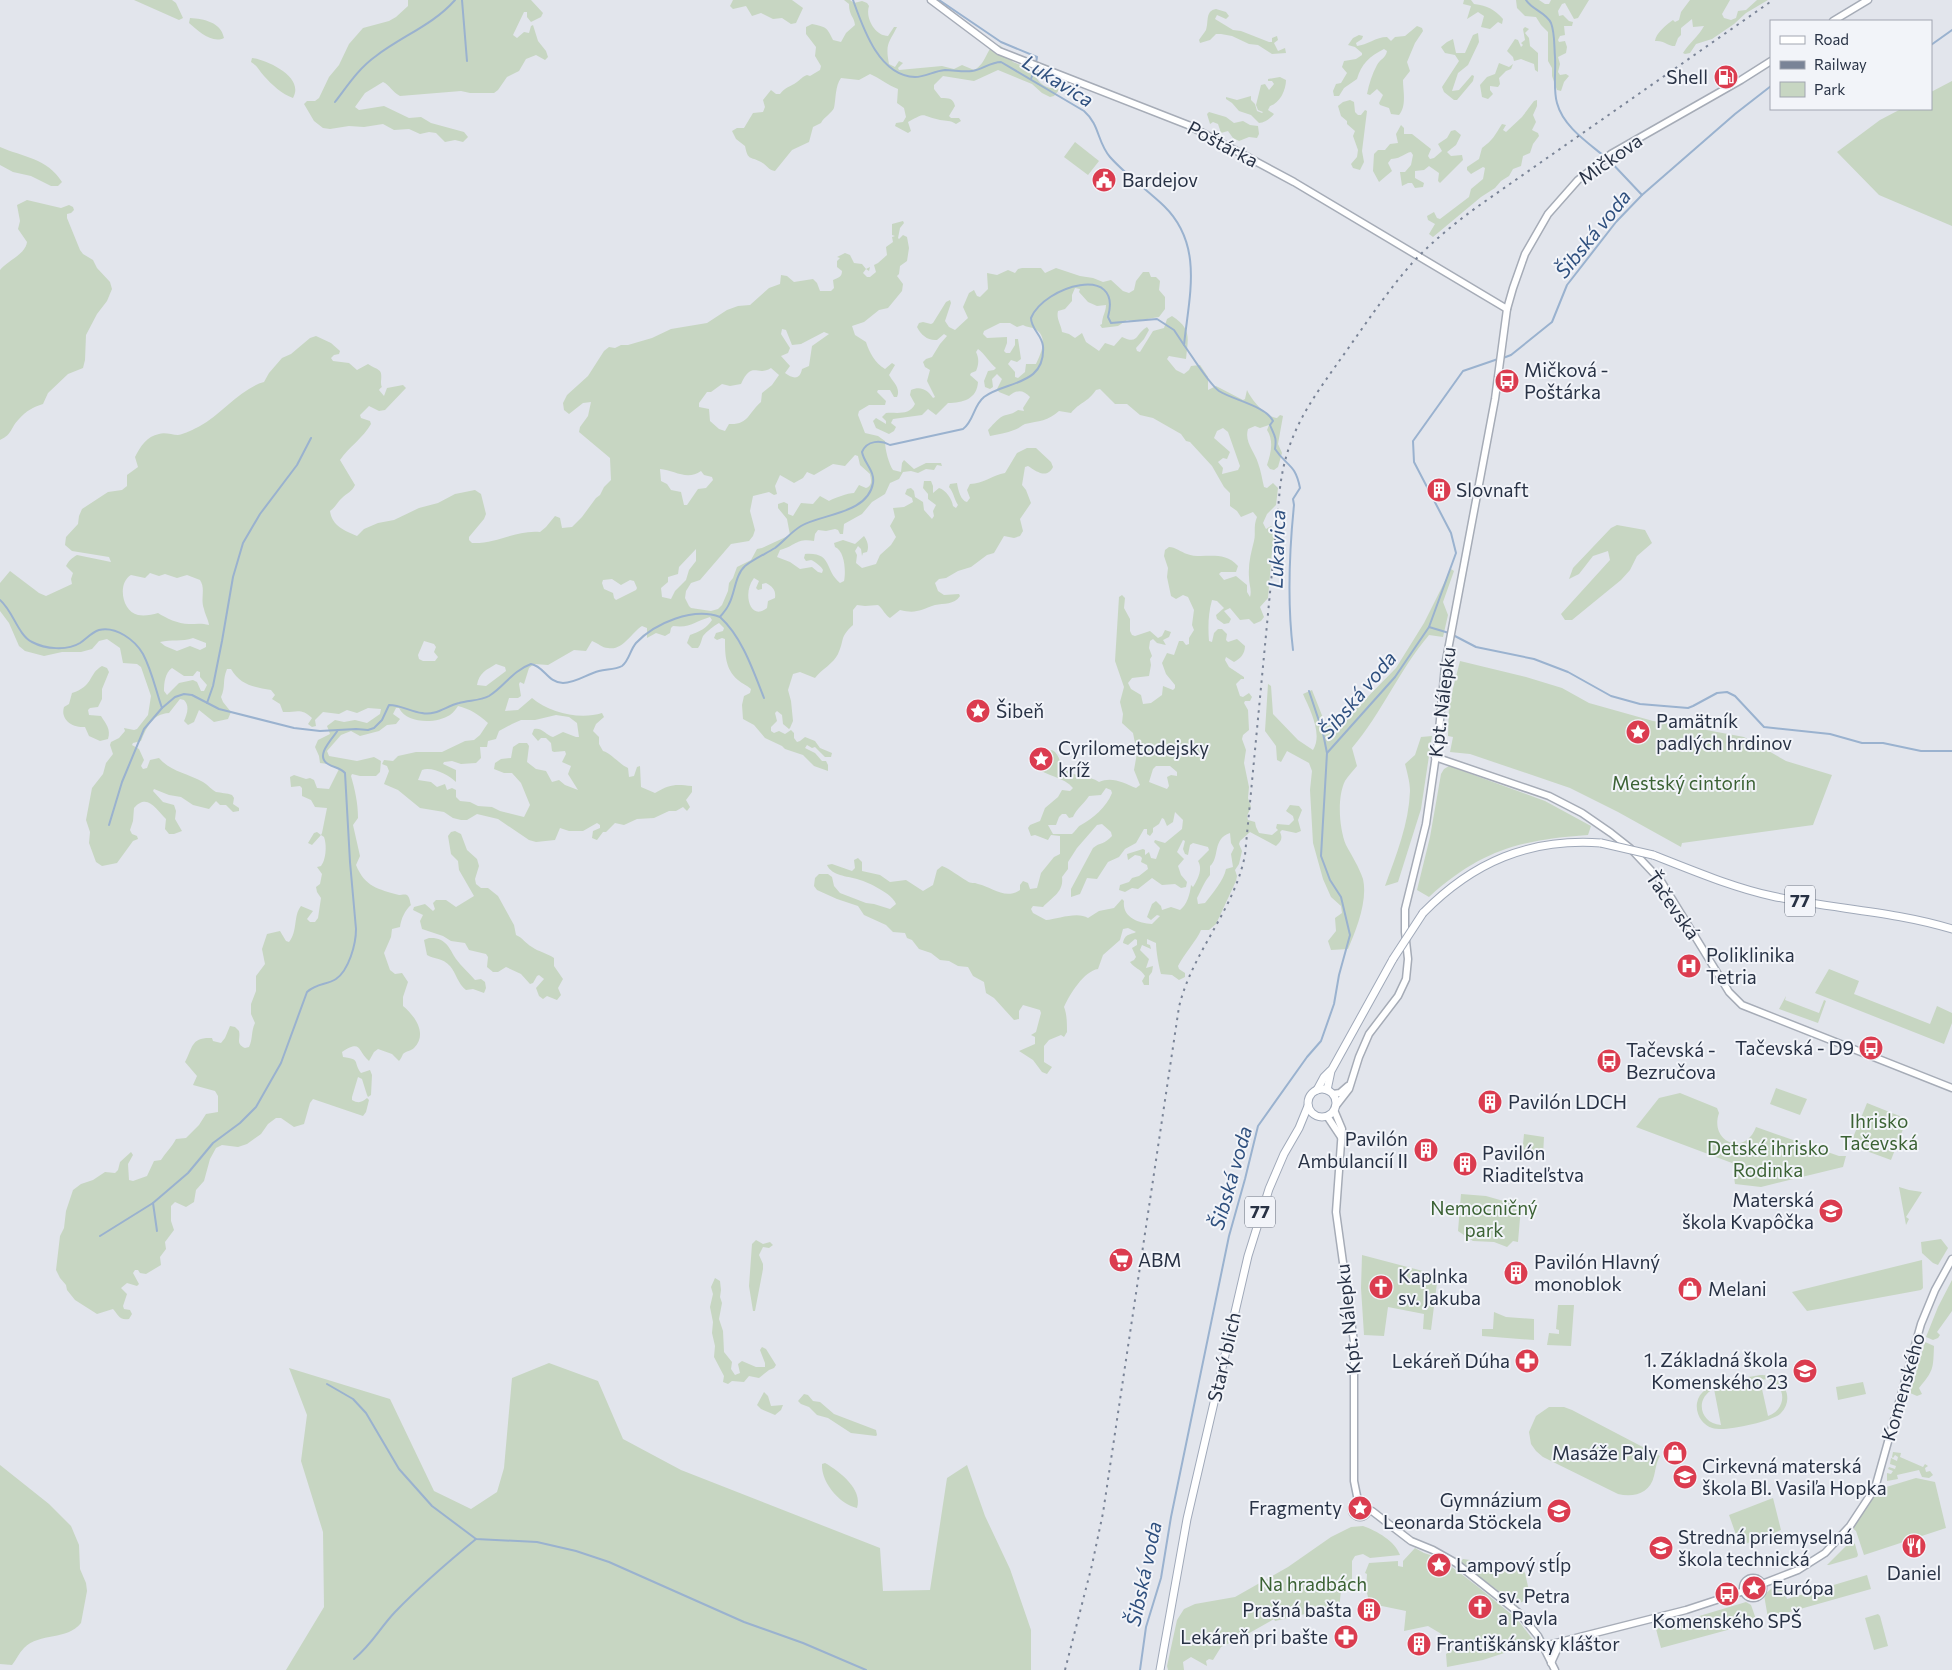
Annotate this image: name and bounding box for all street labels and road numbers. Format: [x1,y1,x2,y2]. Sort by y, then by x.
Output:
street label: Poštárka [1184,115,1263,172]
street label: Mičkova [1573,128,1646,189]
street label: Kpt. Nálepku [1423,645,1460,758]
street label: Ťačevská [1642,866,1705,943]
road number: 77 [1785,886,1815,916]
road number: 77 [1245,1196,1275,1228]
street label: Kpt. Nálepku [1330,1263,1365,1375]
street label: Starý blich [1202,1310,1245,1404]
street label: Komenského [1876,1330,1929,1444]

